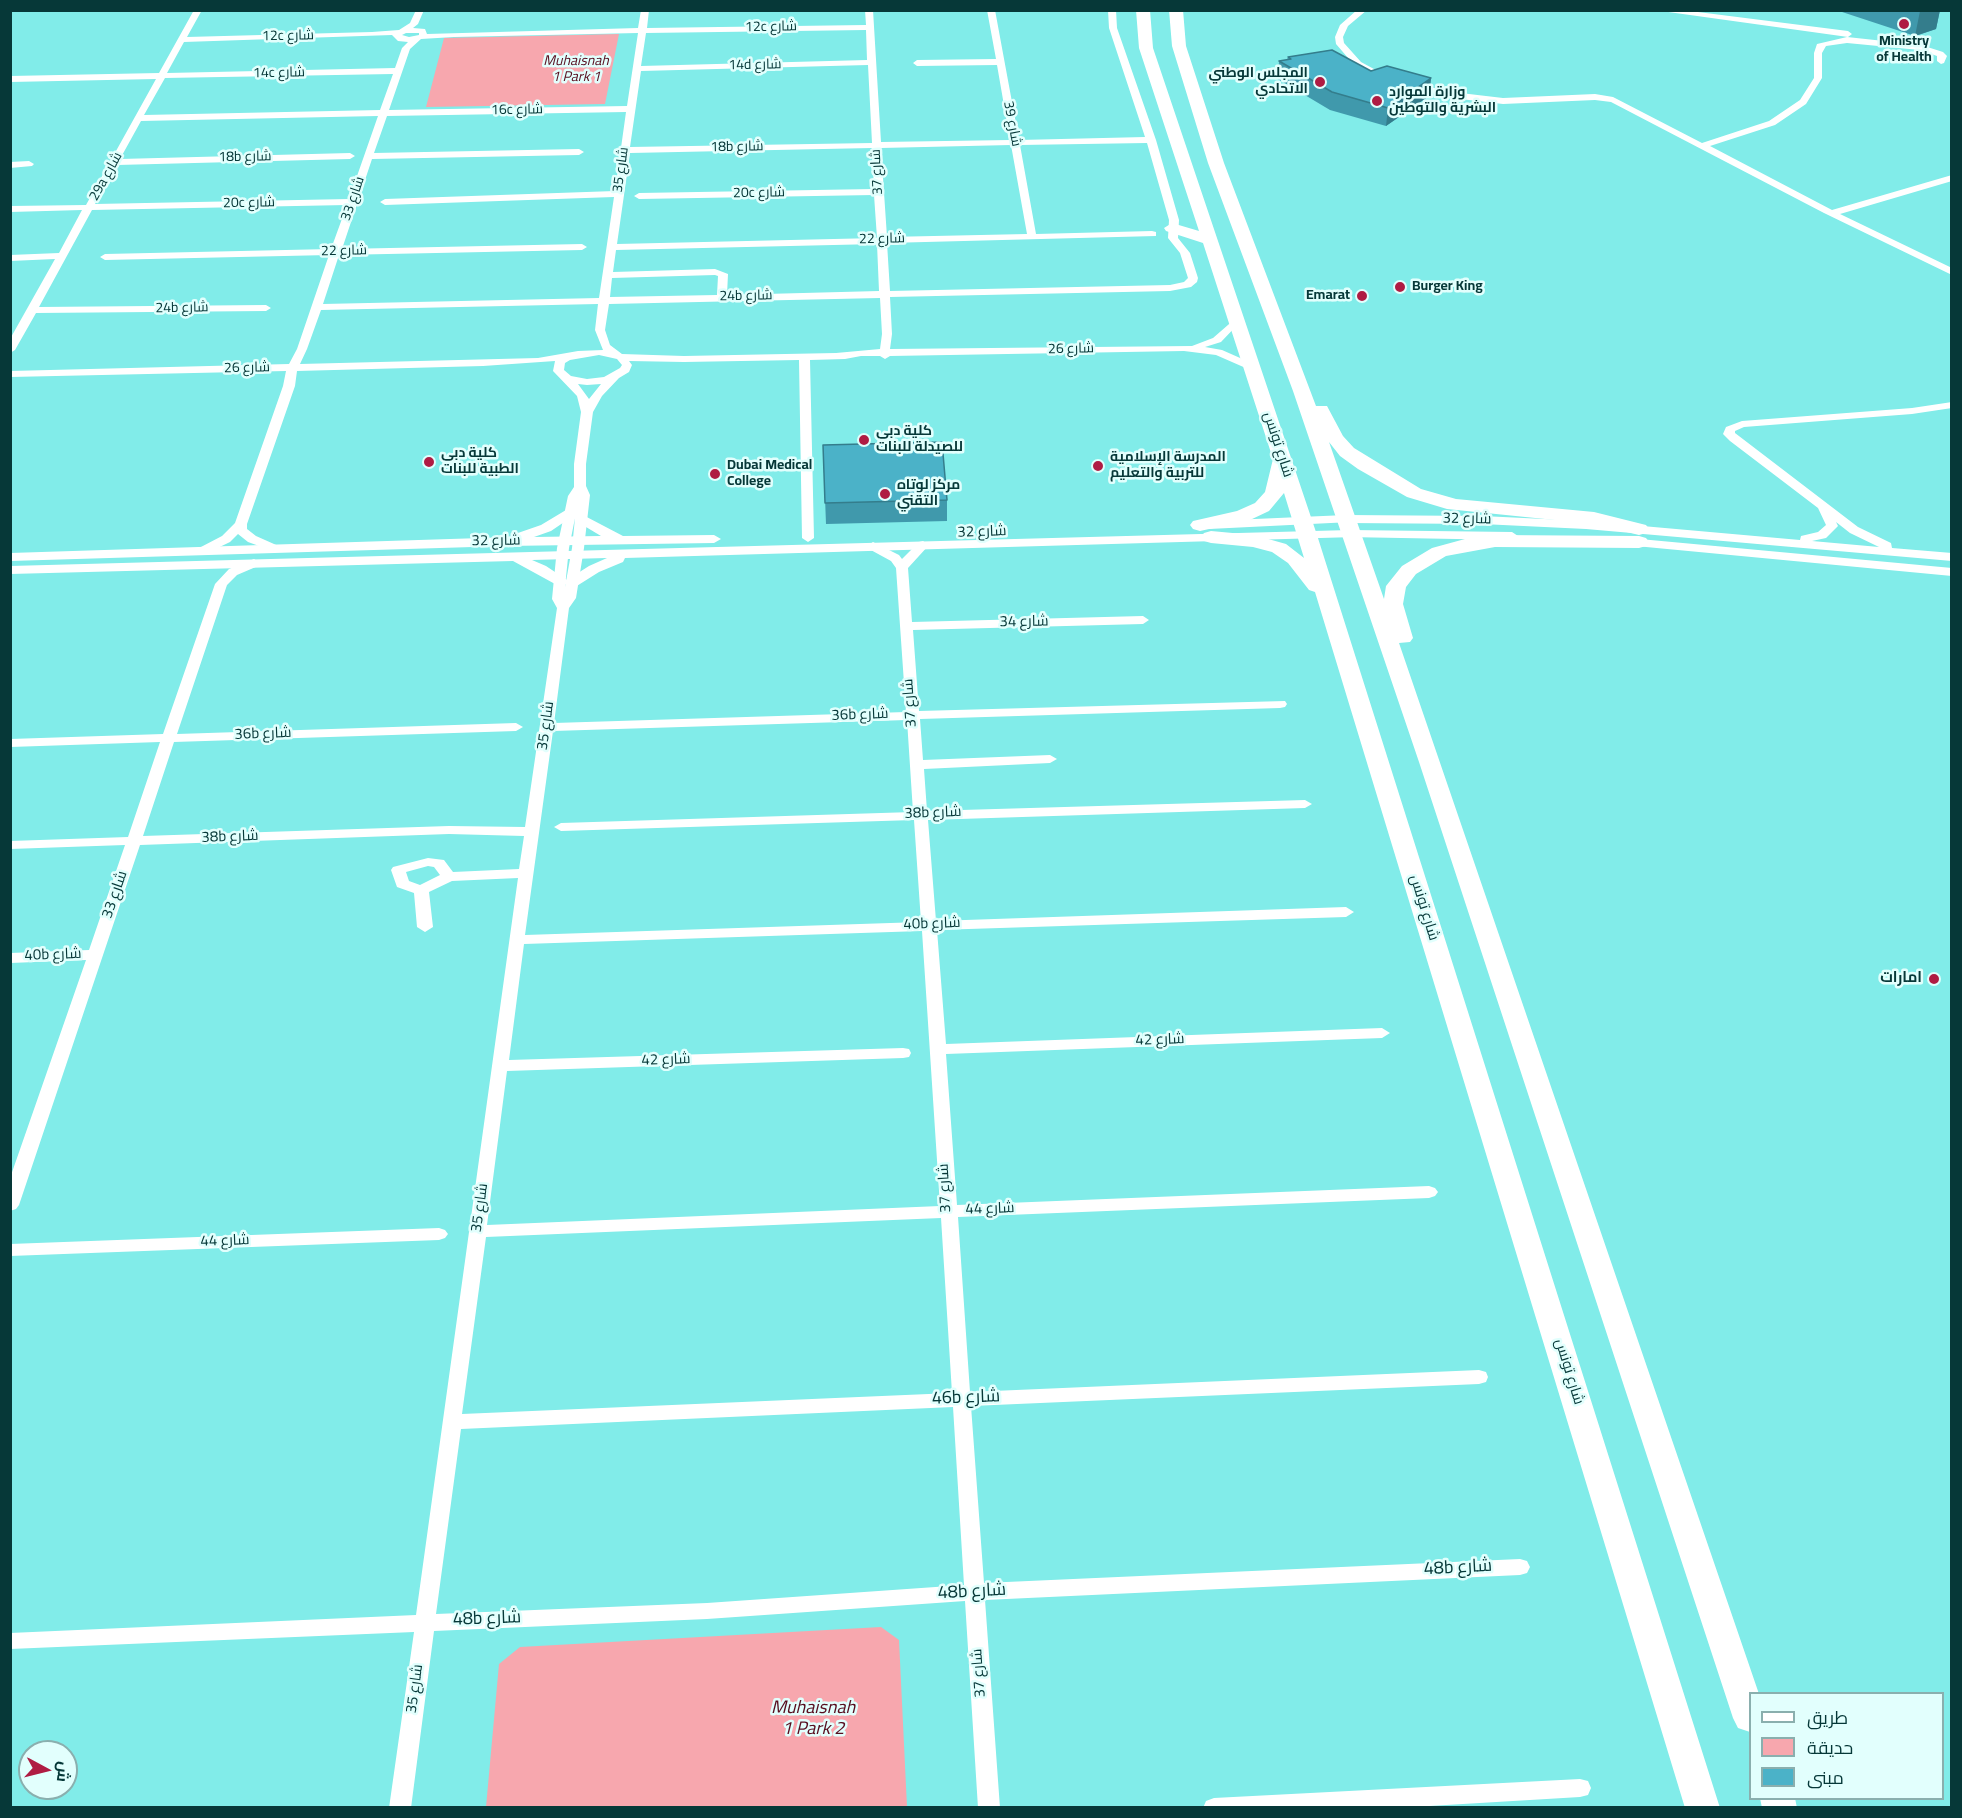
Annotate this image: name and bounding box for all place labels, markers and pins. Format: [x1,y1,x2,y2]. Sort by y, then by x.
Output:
marker: Ministry of Health [1897,17,1911,31]
place label: Ministry of Health [1876,34,1932,66]
place label: المجلس الوطني الاتحادي [1209,66,1308,98]
marker: المجلس الوطني الاتحادي [1313,75,1327,89]
place label: وزارة الموارد البشرية والتوطين [1389,85,1496,118]
marker: وزارة الموارد البشرية والتوطين [1370,94,1384,108]
place label: Burger King [1412,279,1483,295]
marker: Burger King [1393,280,1407,294]
place label: Emarat [1306,288,1350,304]
marker: Emarat [1355,289,1369,303]
place label: كلية دبي للصيدلة للبنات [876,424,963,456]
marker: كلية دبي للصيدلة للبنات [857,433,871,447]
place label: كلية دبي الطبية للبنات [441,446,519,478]
place label: المدرسة الإسلامية للتربية والتعليم [1110,450,1226,482]
marker: كلية دبي الطبية للبنات [422,455,436,469]
place label: Dubai Medical College [727,458,812,490]
marker: المدرسة الإسلامية للتربية والتعليم [1091,459,1105,473]
marker: Dubai Medical College [708,467,722,481]
place label: مركز لوتاه التقني [897,478,960,510]
marker: مركز لوتاه التقني [878,487,892,501]
place label: امارات [1880,970,1922,988]
marker: امارات [1927,972,1941,986]

